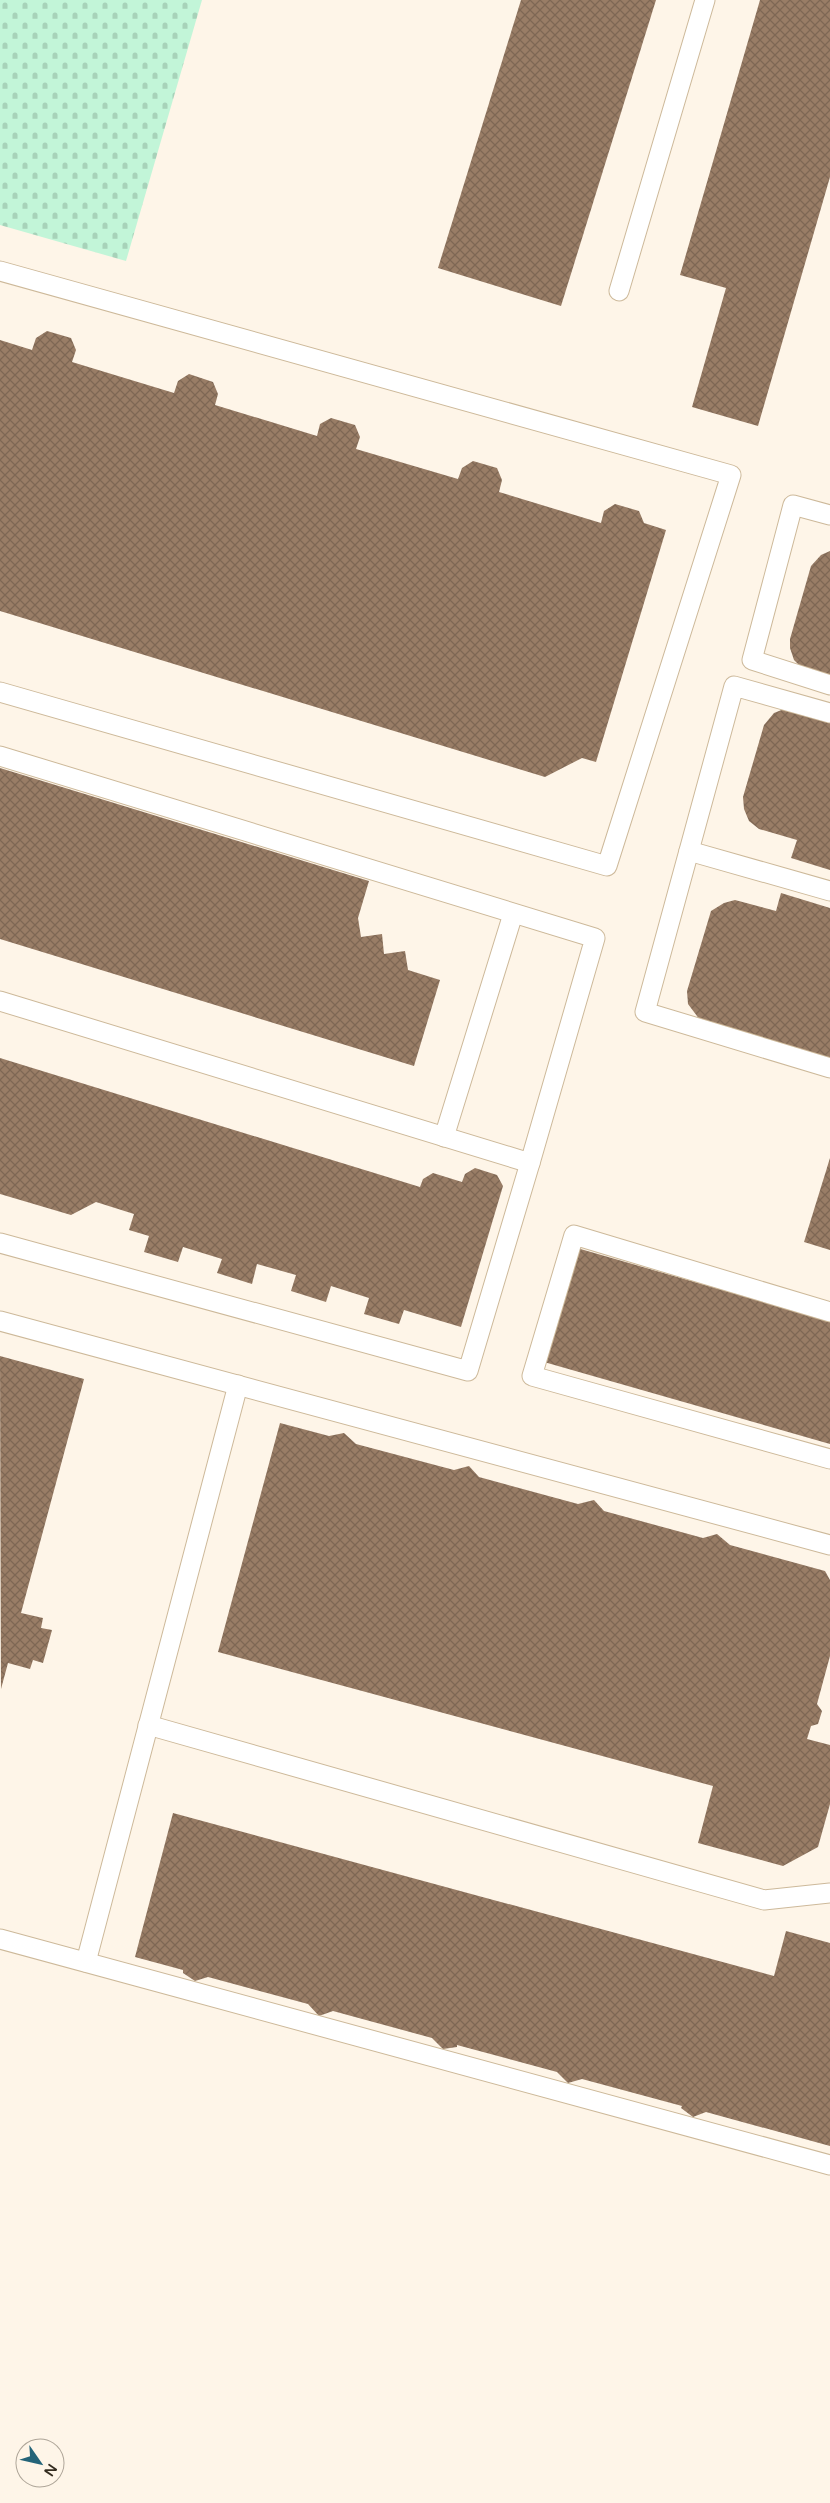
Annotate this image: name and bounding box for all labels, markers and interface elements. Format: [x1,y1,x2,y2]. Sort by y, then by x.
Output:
north arrow [15,2438,65,2488]
text: N [40,2461,61,2479]

